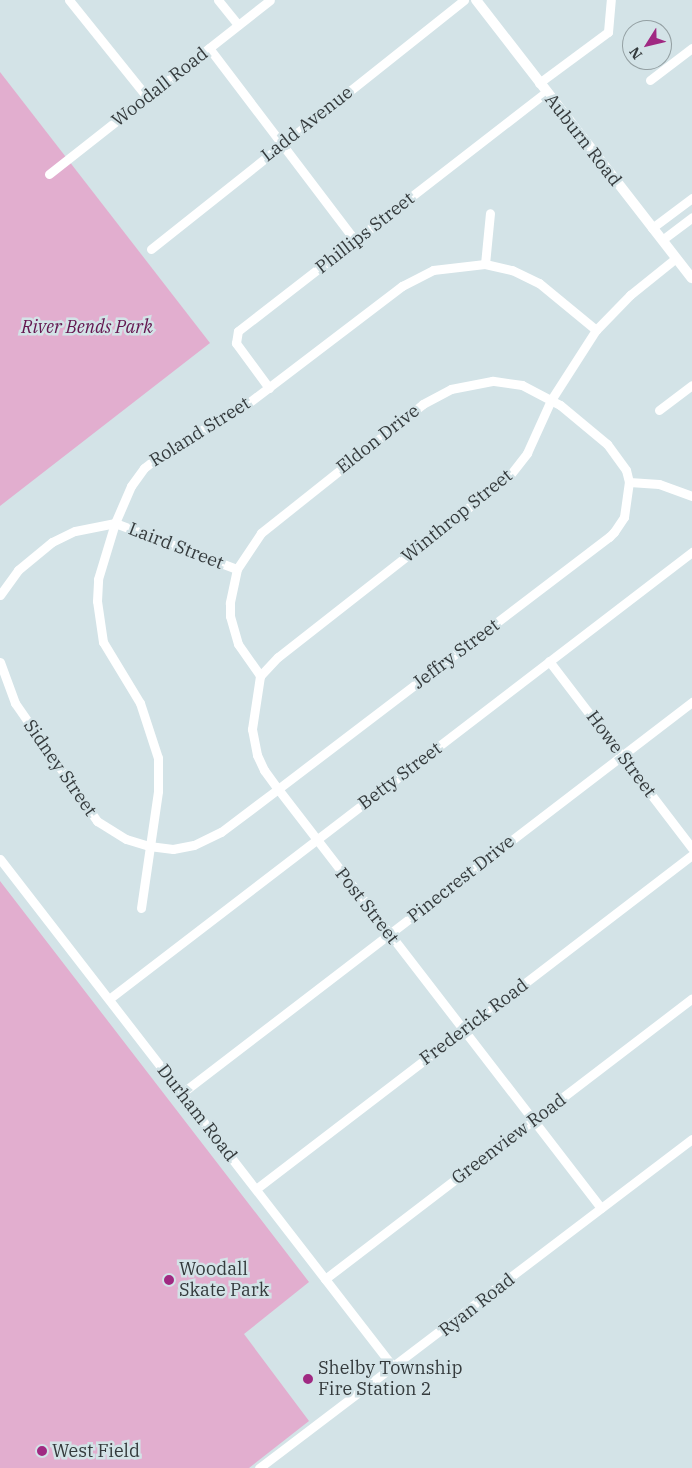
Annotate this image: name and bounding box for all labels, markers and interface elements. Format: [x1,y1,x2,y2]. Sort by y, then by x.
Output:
north arrow [622,20,672,70]
street label: Woodall Road [108,43,212,131]
text: N [625,43,646,63]
street label: Ladd Avenue [257,82,357,166]
street label: Auburn Road [540,89,626,191]
street label: Phillips Street [311,188,419,278]
park label: River Bends Park [21,316,153,338]
street label: Roland Street [146,393,254,471]
street label: Eldon Drive [332,400,424,478]
street label: Winthrop Street [397,465,517,567]
street label: Laird Street [126,518,226,574]
street label: Jeffry Street [408,614,504,694]
street label: Howe Street [582,707,660,801]
street label: Sidney Street [19,716,101,820]
street label: Betty Street [354,738,446,814]
street label: Pinecrest Drive [403,831,519,927]
street label: Post Street [331,864,403,948]
street label: Frederick Road [416,974,532,1070]
street label: Durham Road [152,1060,242,1166]
street label: Greenview Road [448,1089,570,1189]
place label: Woodall Skate Park [179,1259,269,1302]
street label: Ryan Road [435,1269,519,1341]
marker: Woodall Skate Park [163,1274,175,1286]
place label: Shelby Township Fire Station 2 [318,1358,463,1400]
marker: Shelby Township Fire Station 2 [302,1373,314,1385]
place label: West Field [52,1440,140,1462]
marker: West Field [36,1445,48,1457]

